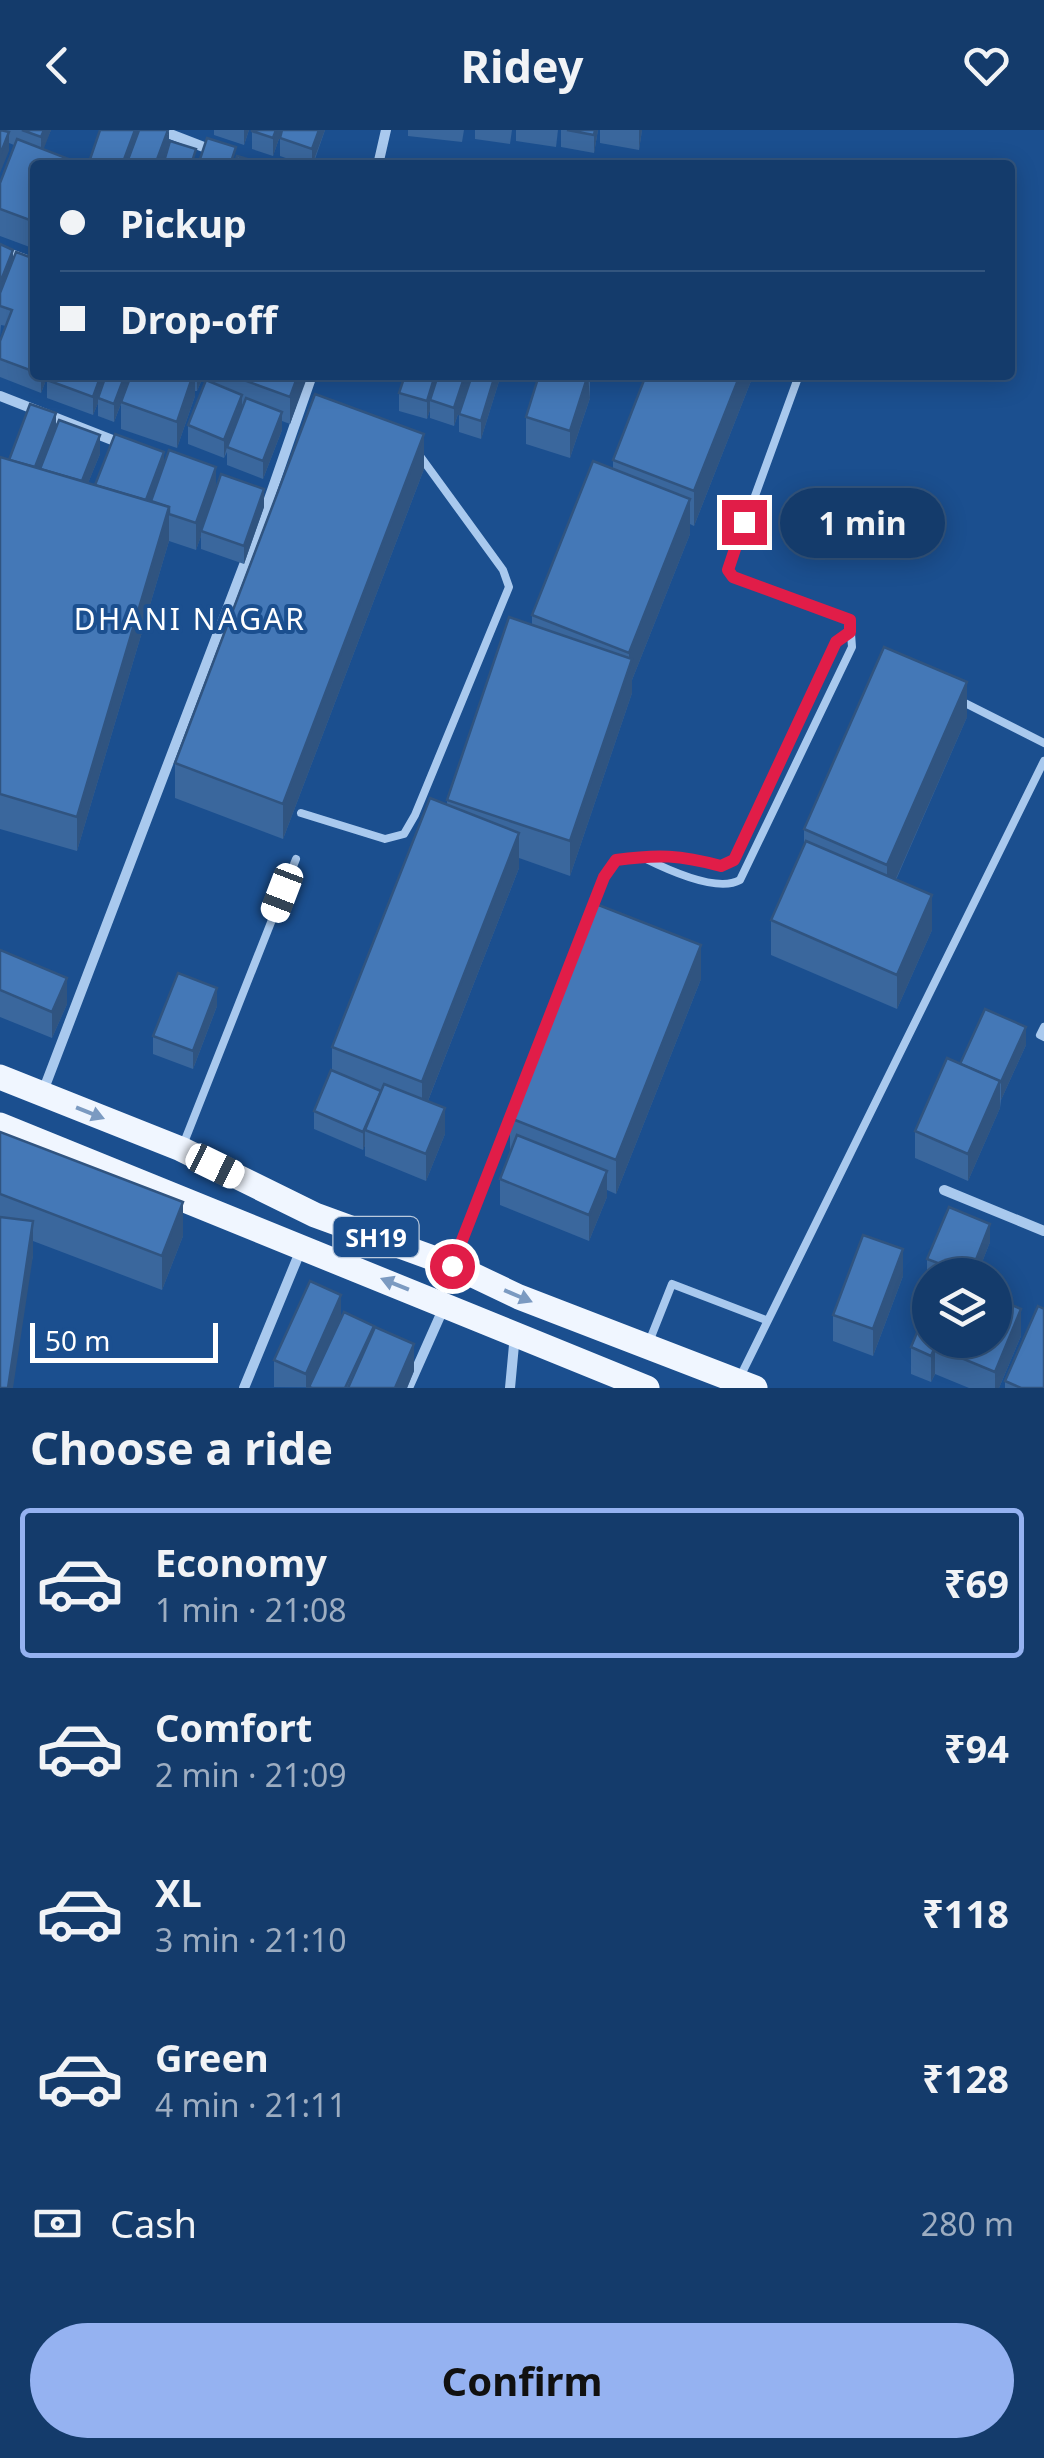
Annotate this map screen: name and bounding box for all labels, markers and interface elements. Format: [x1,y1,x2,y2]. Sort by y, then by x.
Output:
text: Ridey [460,35,584,96]
icon: back [30,38,85,93]
icon: heart [959,38,1014,93]
text: Pickup [120,197,247,249]
text: Drop-off [120,293,277,345]
callout: 1 min [779,487,944,557]
route end [722,500,767,545]
text: 1 min [818,501,907,544]
district label: DHANI NAGAR [74,598,306,639]
car [257,860,307,926]
one-way arrow [76,1106,106,1122]
car [181,1139,249,1193]
road number: SH19 [334,1217,418,1257]
route start [430,1244,475,1289]
map controls [912,1258,1012,1358]
button: layers [912,1258,1012,1358]
one-way arrow [380,1276,410,1292]
one-way arrow [503,1288,533,1304]
scale bar [30,1318,218,1362]
text: 50 m [45,1321,111,1359]
text: Choose a ride [30,1417,333,1478]
text: Economy [155,1536,327,1588]
icon: car [35,1538,125,1628]
text: ₹69 [944,1557,1009,1609]
text: 1 min · 21:08 [155,1588,347,1631]
text: Comfort [155,1701,312,1753]
icon: car [35,1703,125,1793]
text: ₹94 [944,1722,1009,1774]
text: 2 min · 21:09 [155,1753,347,1796]
text: XL [155,1866,202,1918]
icon: car [35,1868,125,1958]
text: ₹118 [922,1887,1009,1939]
text: 3 min · 21:10 [155,1918,347,1961]
text: Green [155,2031,269,2083]
icon: car [35,2033,125,2123]
text: ₹128 [922,2052,1009,2104]
text: 4 min · 21:11 [155,2083,347,2126]
icon: cash [30,2196,85,2251]
text: Cash [110,2197,197,2249]
text: 280 m [921,2202,1014,2245]
button: Confirm [30,2323,1014,2438]

